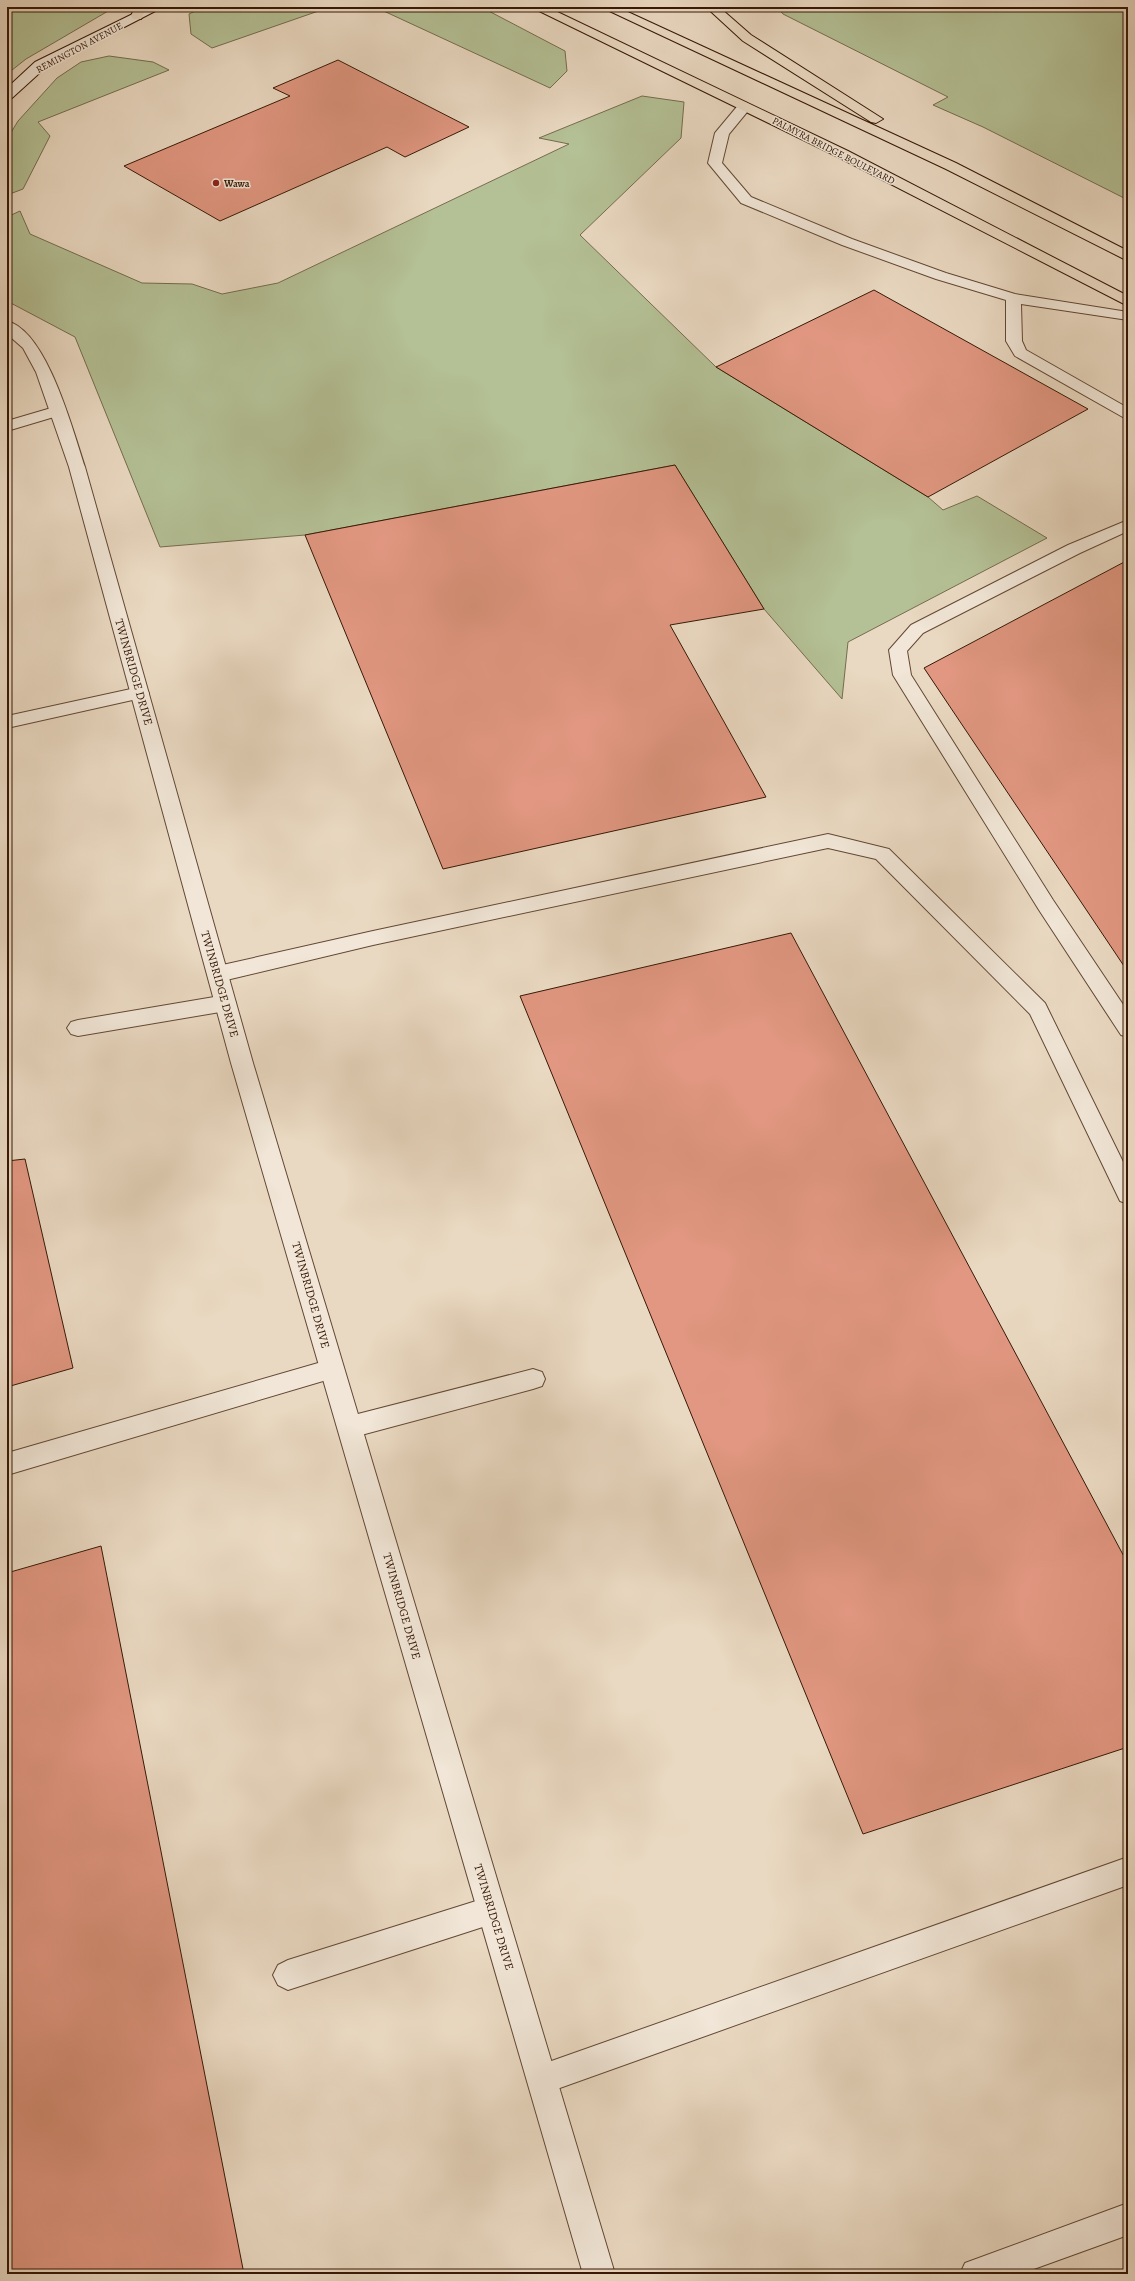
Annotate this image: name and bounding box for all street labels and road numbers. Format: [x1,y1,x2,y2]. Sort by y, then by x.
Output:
street label: REMINGTON AVENUE [33,19,125,76]
street label: PALMYRA BRIDGE BOULEVARD [770,114,897,187]
street label: TWINBRIDGE DRIVE [111,617,157,727]
street label: TWINBRIDGE DRIVE [197,929,243,1039]
street label: TWINBRIDGE DRIVE [288,1240,334,1350]
street label: TWINBRIDGE DRIVE [379,1551,425,1661]
street label: TWINBRIDGE DRIVE [470,1862,518,1972]

